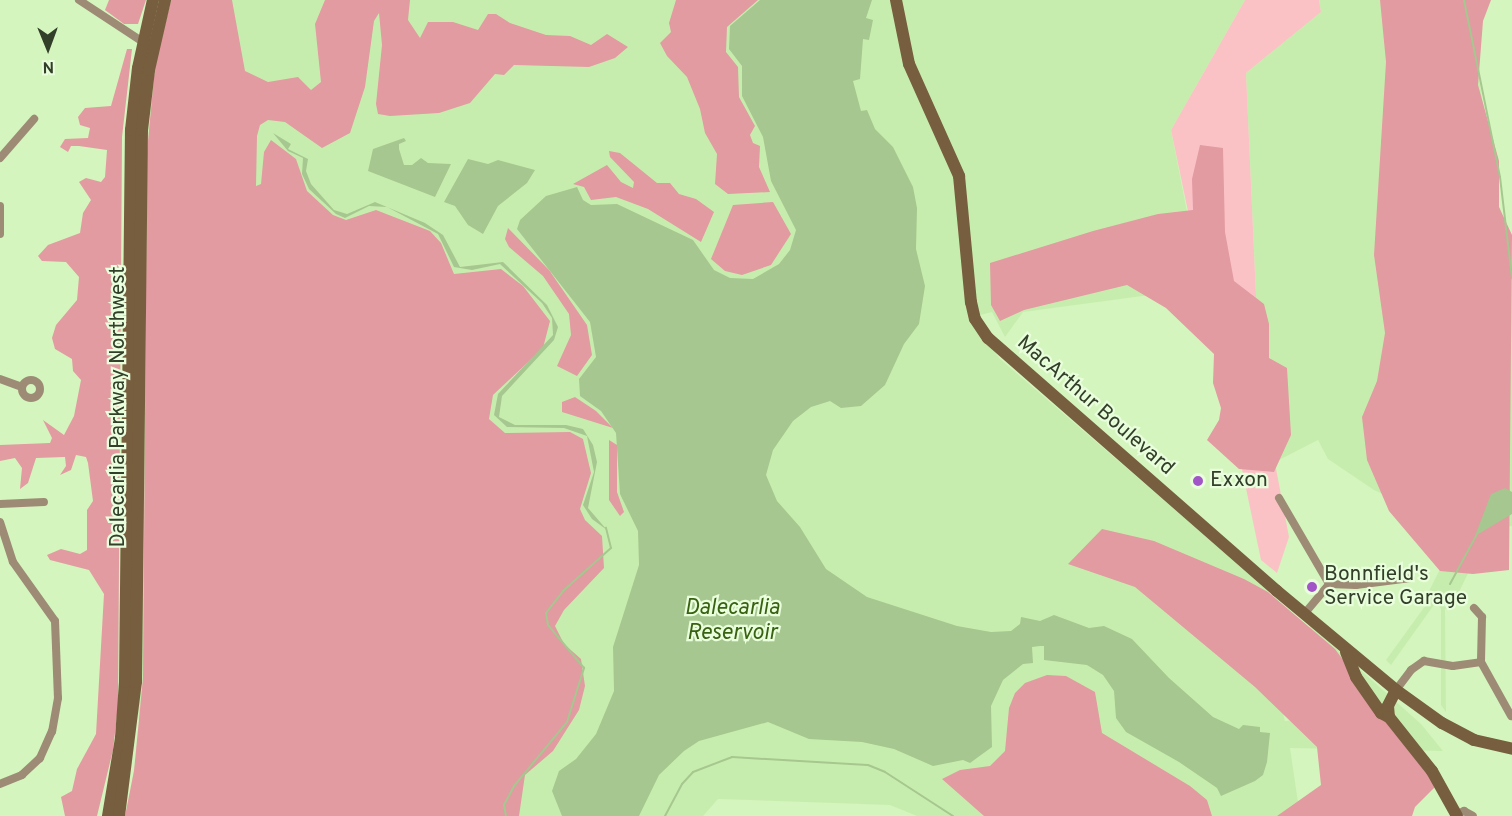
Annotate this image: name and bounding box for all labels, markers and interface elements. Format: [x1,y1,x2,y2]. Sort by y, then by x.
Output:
north arrow [18,18,78,78]
text: N [42,56,54,76]
street label: Dalecarlia Parkway Northwest [106,266,132,548]
street label: MacArthur Boulevard [1011,331,1179,481]
place label: Exxon [1210,468,1268,494]
marker: Exxon [1191,474,1205,488]
place label: Bonnfield's Service Garage [1324,562,1467,612]
marker: Bonnfield's Service Garage [1305,580,1319,594]
water label: Dalecarlia Reservoir [684,595,780,646]

